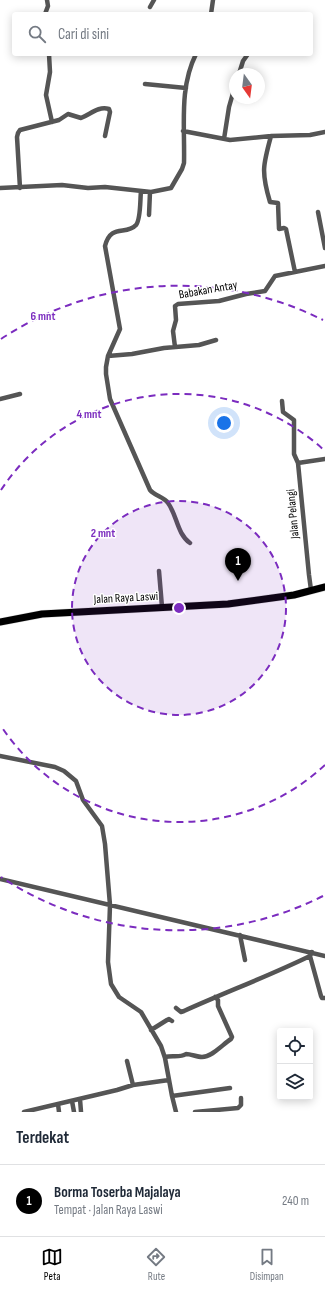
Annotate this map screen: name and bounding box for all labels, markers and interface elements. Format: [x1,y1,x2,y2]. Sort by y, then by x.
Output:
search box [12,12,313,56]
icon: search [26,23,48,45]
text: Cari di sini [58,25,109,44]
north arrow [229,68,265,104]
street label: Babakan Antay [178,277,239,303]
text: 6 mnt [31,309,55,324]
text: 4 mnt [77,407,101,422]
your location [214,413,234,433]
street label: Jalan Pelangi [283,489,303,540]
text: 2 mnt [91,526,115,541]
pin: 1 [225,548,251,581]
street label: Jalan Raya Laswi [93,589,158,607]
centre of rings [172,601,186,615]
map controls [277,1028,313,1100]
button: locate [277,1028,313,1064]
button: layers [277,1064,313,1100]
text: Terdekat [16,1128,69,1148]
text: Borma Toserba Majalaya [54,1183,181,1202]
text: 1 [26,1193,32,1209]
text: 240 m [282,1193,309,1209]
text: Tempat · Jalan Raya Laswi [54,1202,163,1218]
tab: Peta [41,1246,63,1283]
tab: Rute [145,1246,167,1283]
tab: Disimpan [250,1246,284,1283]

